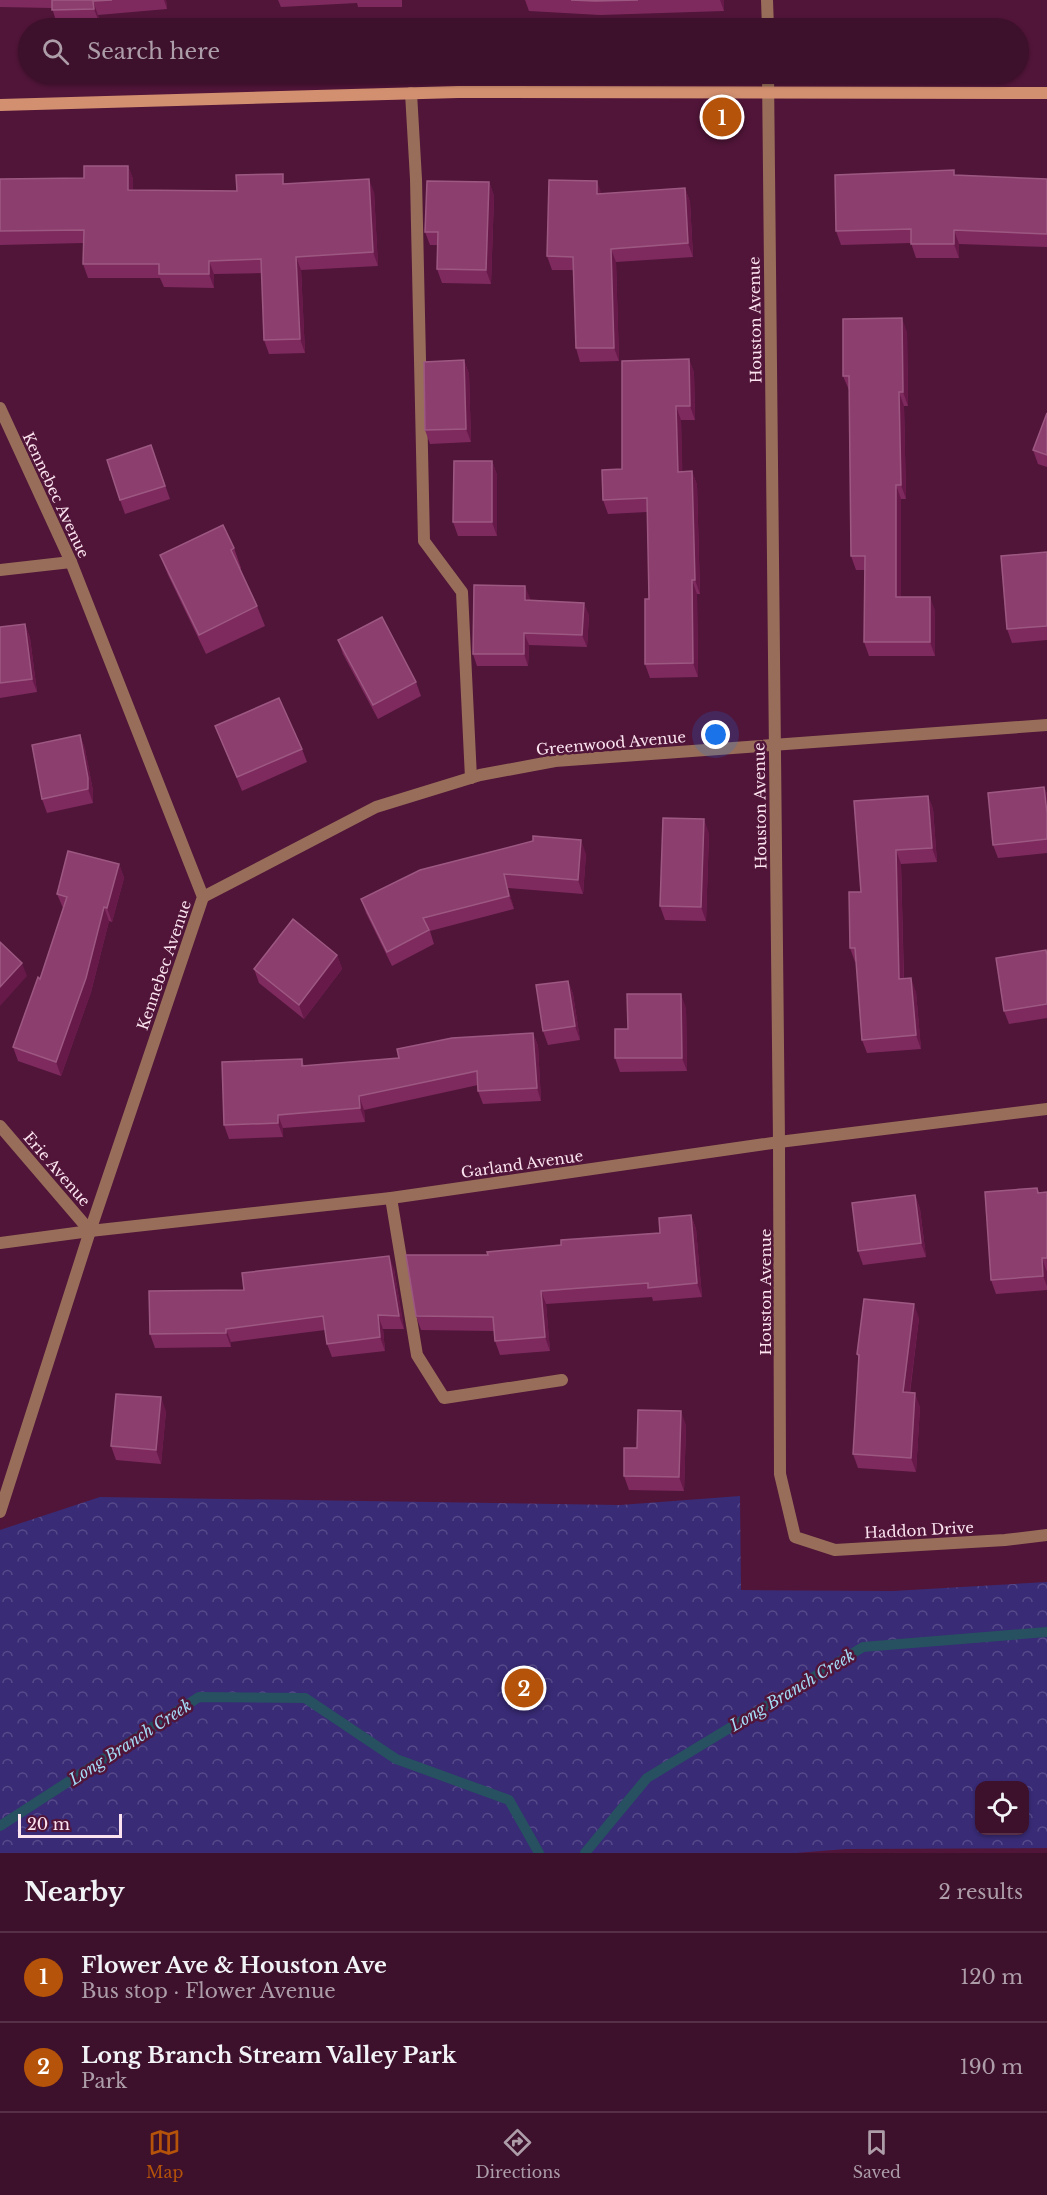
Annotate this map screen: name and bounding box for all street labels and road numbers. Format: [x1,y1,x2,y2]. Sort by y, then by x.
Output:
street label: Houston Avenue [744,256,766,384]
street label: Kennebec Avenue [19,429,93,561]
street label: Greenwood Avenue [535,727,687,759]
street label: Houston Avenue [749,742,771,870]
street label: Kennebec Avenue [133,897,195,1033]
street label: Erie Avenue [19,1128,95,1210]
street label: Garland Avenue [460,1146,584,1182]
street label: Houston Avenue [756,1229,775,1355]
street label: Haddon Drive [864,1518,974,1542]

